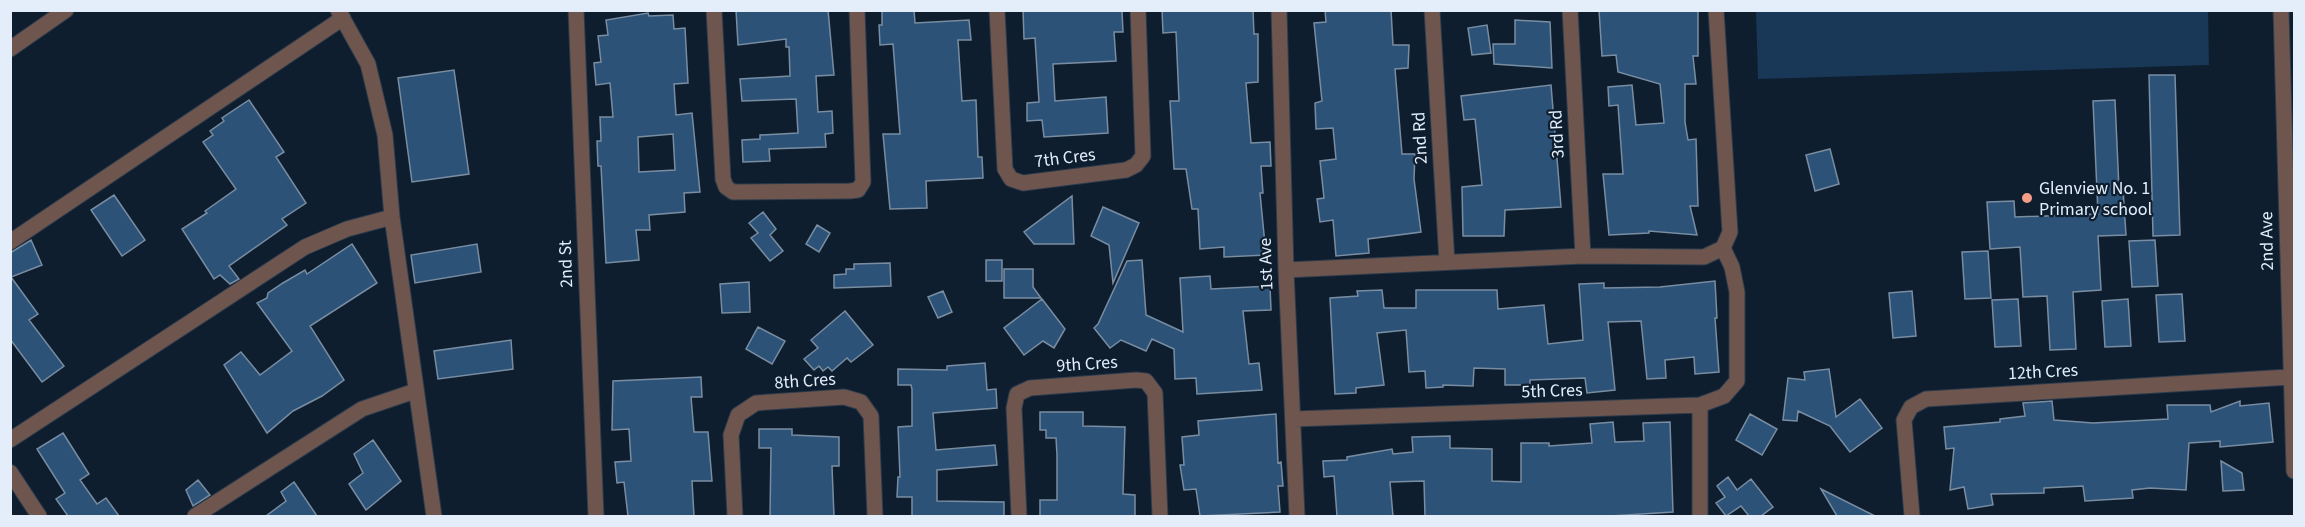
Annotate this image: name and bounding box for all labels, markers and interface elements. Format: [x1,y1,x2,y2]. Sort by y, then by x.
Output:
street label: 3rd Rd [1543,109,1571,159]
street label: 2nd Rd [1406,111,1434,165]
street label: 7th Cres [1033,142,1097,174]
place label: Glenview No. 1 Primary school [2039,176,2152,222]
marker: Glenview No. 1 Primary school [2020,191,2034,205]
street label: 2nd Ave [2254,211,2280,271]
street label: 1st Ave [1253,237,1279,291]
street label: 2nd St [553,240,579,288]
street label: 9th Cres [1056,349,1118,379]
street label: 12th Cres [2007,358,2079,386]
street label: 8th Cres [774,366,836,396]
street label: 5th Cres [1521,377,1583,405]

